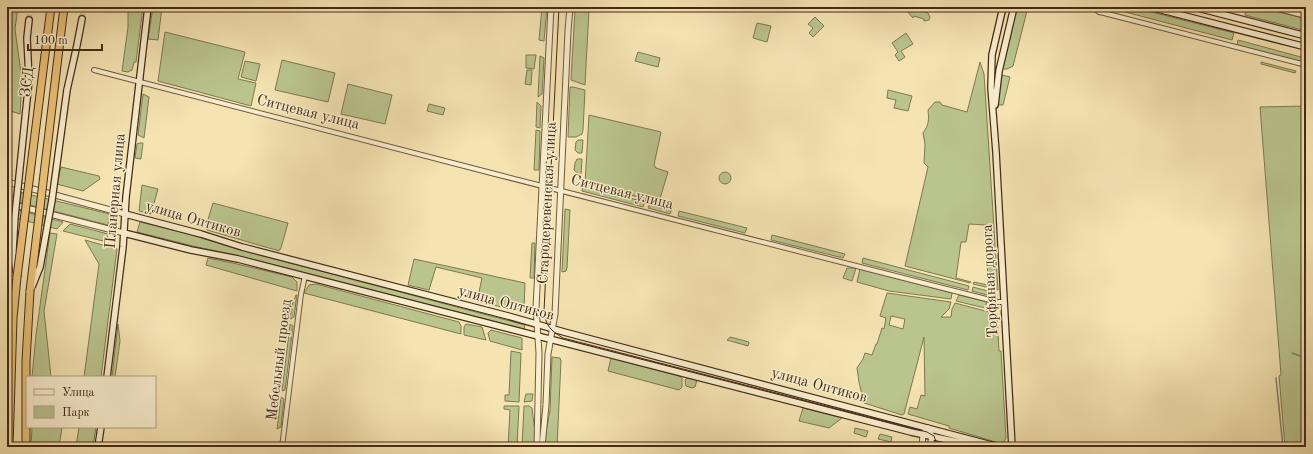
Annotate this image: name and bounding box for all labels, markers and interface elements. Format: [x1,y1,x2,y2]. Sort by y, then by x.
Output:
scale bar [28,26,102,52]
text: 100 m [34,35,68,47]
street label: ЗСД [19,66,37,98]
street label: Ситцевая улица [255,93,361,133]
street label: Стародеревенская улица [536,121,560,284]
street label: Планерная улица [103,132,129,249]
street label: Ситцевая улица [569,173,675,213]
street label: улица Оптиков [144,199,242,241]
street label: Торфяная дорога [981,223,1001,338]
street label: улица Оптиков [456,284,556,324]
street label: Мебельный проезд [265,298,295,422]
street label: улица Оптиков [769,366,869,406]
legend [26,376,156,428]
text: Улица [62,387,95,399]
text: Парк [62,407,90,419]

